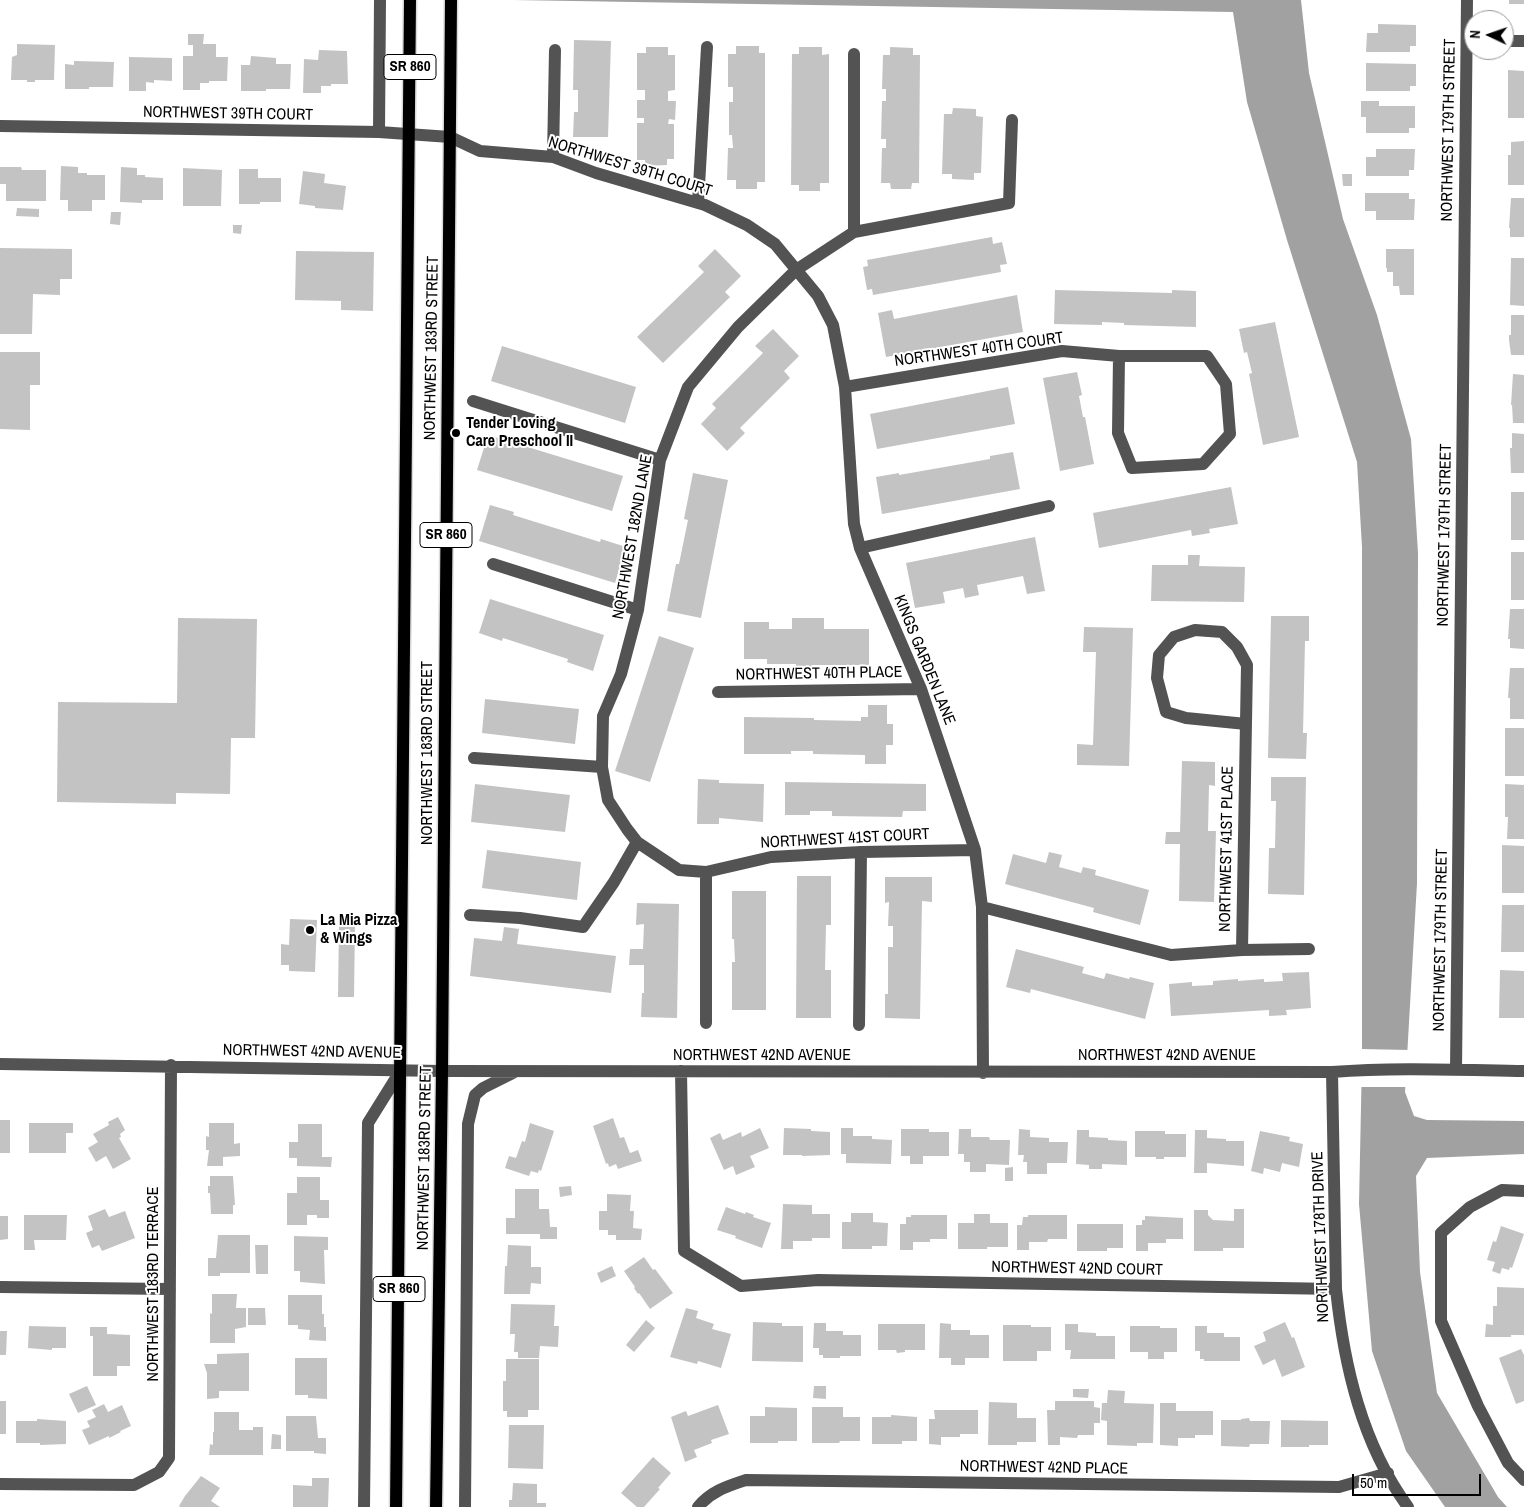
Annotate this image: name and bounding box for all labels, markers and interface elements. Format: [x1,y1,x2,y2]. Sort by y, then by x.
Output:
north arrow [1464,10,1514,60]
text: N [1466,30,1484,39]
street label: NORTHWEST 179TH STREET [1438,38,1460,222]
road number: SR 860 [384,54,436,80]
street label: NORTHWEST 39TH COURT [143,103,313,125]
street label: NORTHWEST 39TH COURT [546,133,714,201]
street label: NORTHWEST 183RD STREET [421,256,443,440]
street label: NORTHWEST 40TH COURT [893,329,1065,371]
place label: Tender Loving Care Preschool II [466,414,573,452]
marker: Tender Loving Care Preschool II [450,427,462,439]
street label: NORTHWEST 179TH STREET [1434,443,1456,627]
street label: NORTHWEST 182ND LANE [609,453,657,621]
road number: SR 860 [420,522,472,548]
street label: KINGS GARDEN LANE [889,592,959,728]
street label: NORTHWEST 183RD STREET [418,661,438,845]
street label: NORTHWEST 40TH PLACE [735,663,903,685]
street label: NORTHWEST 41ST PLACE [1216,766,1238,932]
street label: NORTHWEST 41ST COURT [760,825,930,853]
street label: NORTHWEST 179TH STREET [1430,848,1452,1032]
place label: La Mia Pizza & Wings [320,911,397,949]
marker: La Mia Pizza & Wings [304,924,316,936]
street label: NORTHWEST 42ND AVENUE [223,1041,401,1063]
street label: NORTHWEST 42ND AVENUE [673,1046,851,1066]
street label: NORTHWEST 42ND AVENUE [1078,1046,1256,1066]
street label: NORTHWEST 183RD STREET [414,1066,436,1250]
street label: NORTHWEST 178TH DRIVE [1308,1151,1334,1323]
street label: NORTHWEST 183RD TERRACE [144,1186,164,1382]
street label: NORTHWEST 42ND COURT [991,1258,1163,1280]
road number: SR 860 [373,1276,425,1302]
street label: NORTHWEST 42ND PLACE [960,1457,1128,1479]
scale bar [1354,1464,1483,1496]
text: 50 m [1360,1472,1387,1493]

